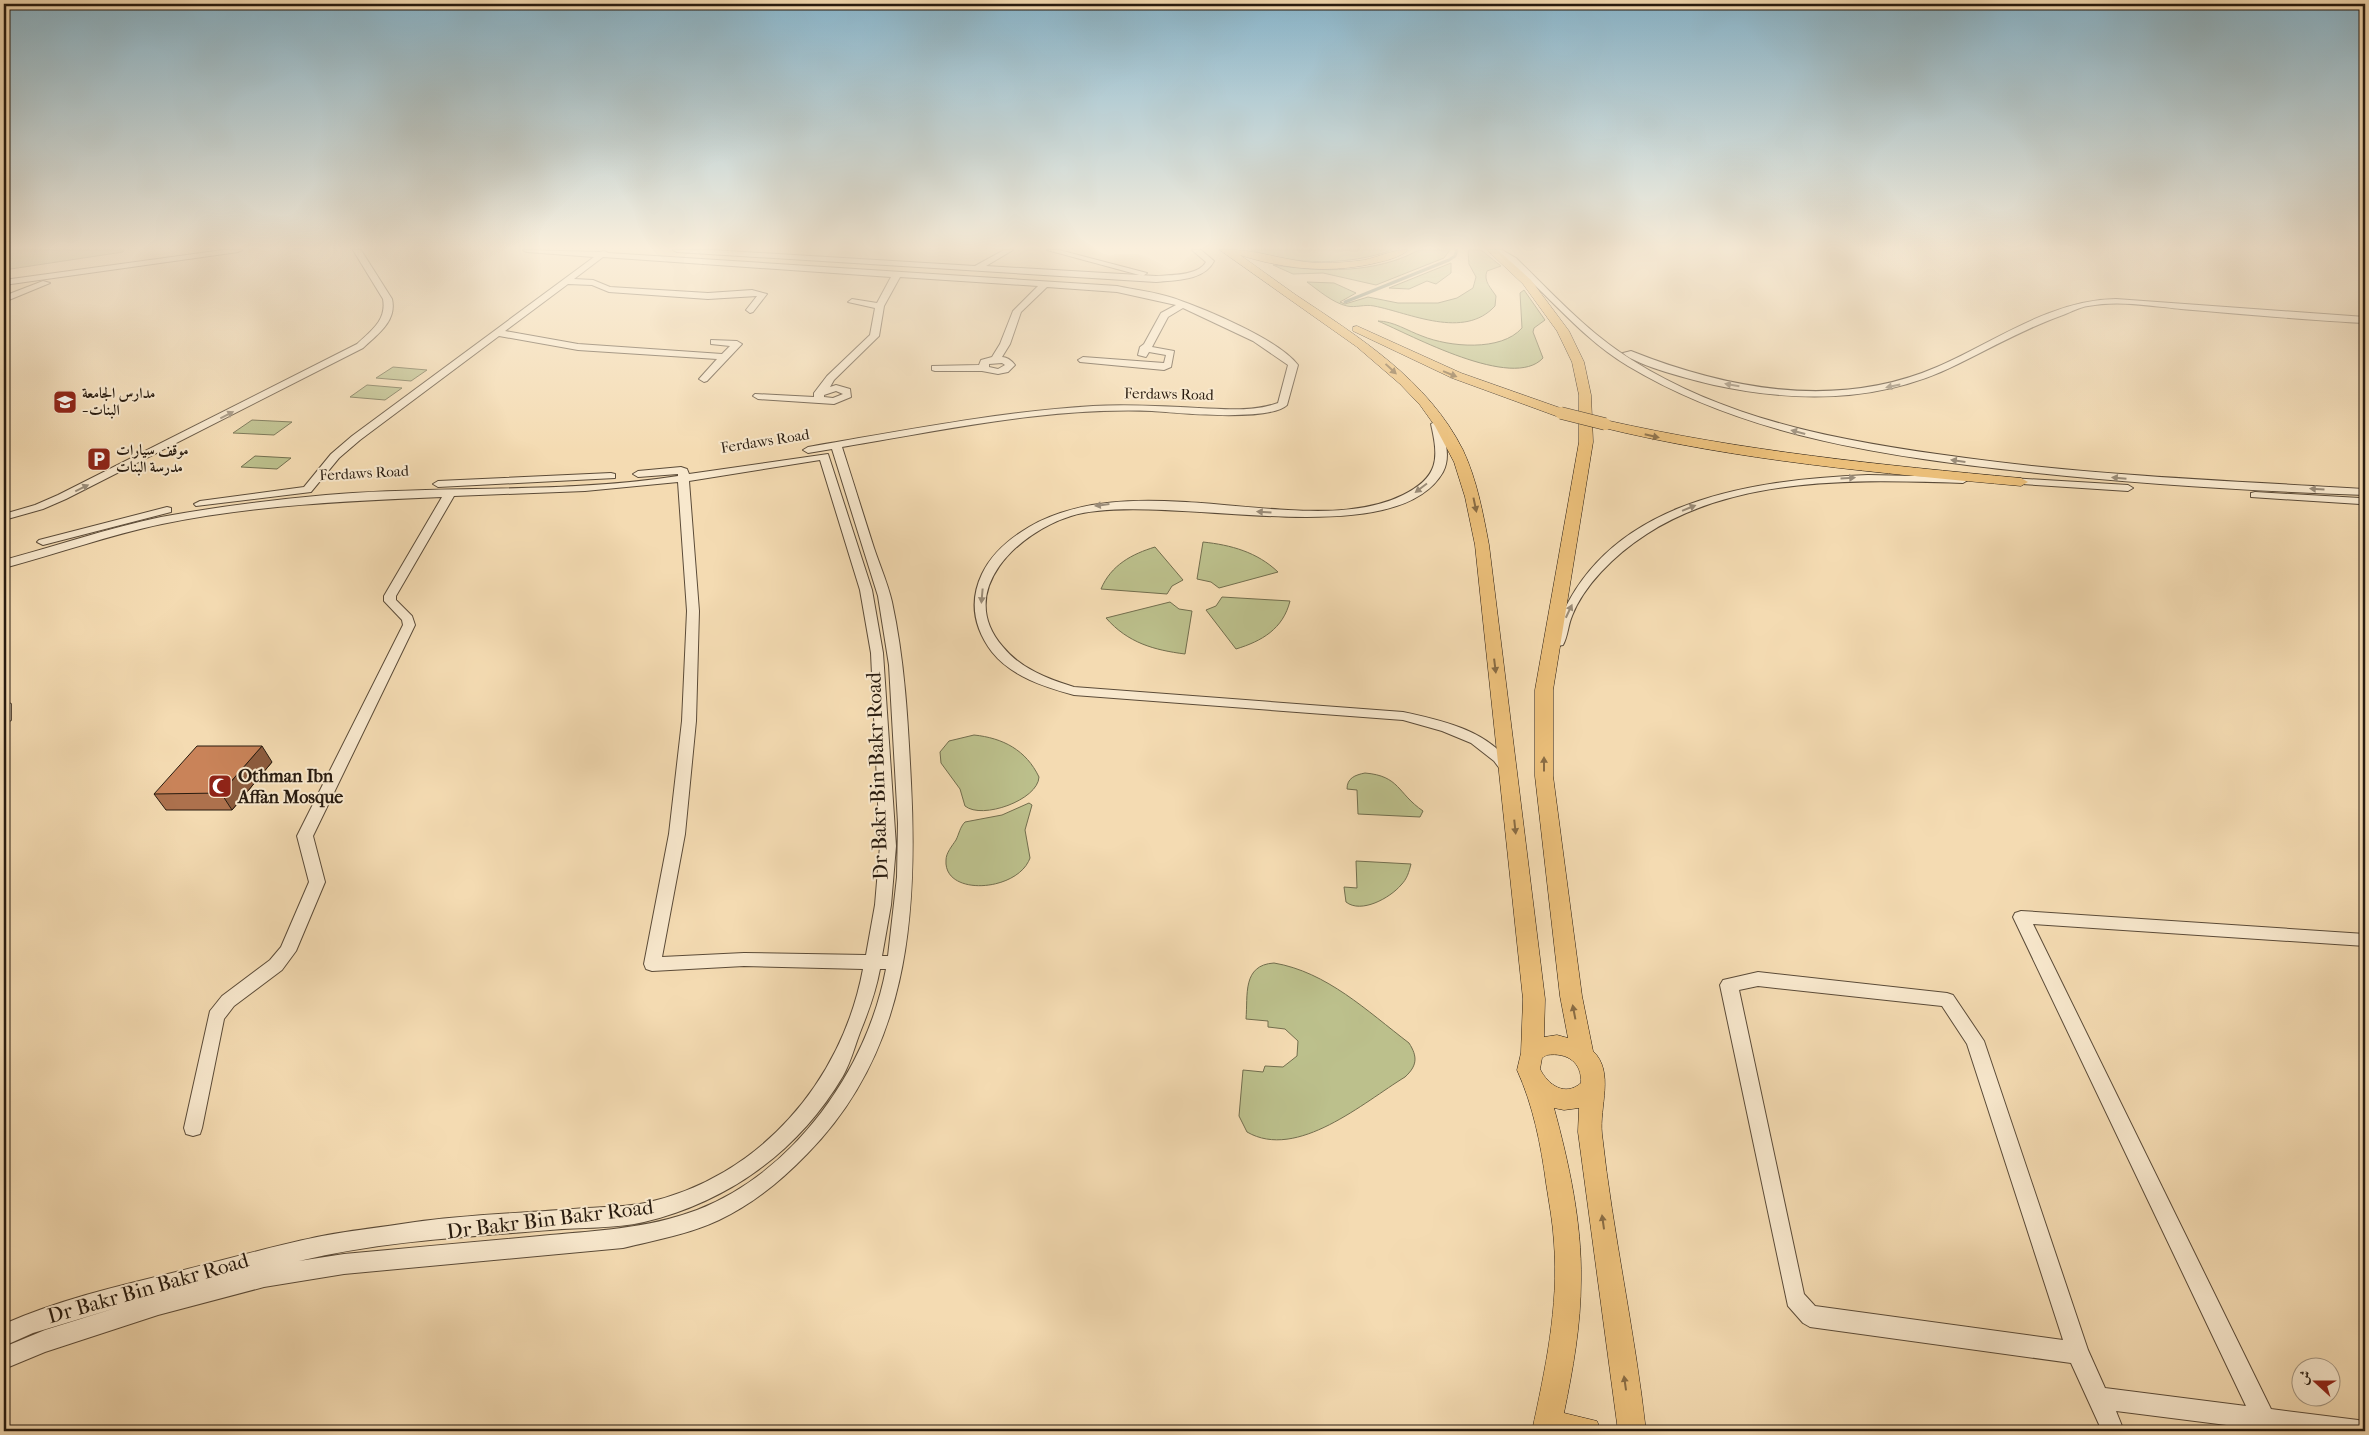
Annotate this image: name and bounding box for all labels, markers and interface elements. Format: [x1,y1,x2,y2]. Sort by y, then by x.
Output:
one-way arrow [1385,363,1397,375]
one-way arrow [1443,370,1458,378]
one-way arrow [1723,381,1739,389]
one-way arrow [1885,382,1900,390]
place label: مدارس الجامعة - البنات [82,384,156,419]
street label: Ferdaws Road [1124,384,1215,404]
school or university icon: مدارس الجامعة - البنات [52,389,78,415]
one-way arrow [220,411,234,419]
street label: Ferdaws Road [719,425,812,457]
one-way arrow [1791,427,1806,435]
one-way arrow [1645,432,1660,440]
place label: موقف سيارات مدرسة البنات [116,441,189,476]
parking icon: موقف سيارات مدرسة البنات [86,446,112,472]
one-way arrow [1950,457,1966,465]
street label: Ferdaws Road [319,462,410,484]
one-way arrow [1840,473,1856,481]
one-way arrow [2111,473,2127,481]
one-way arrow [1414,483,1428,493]
one-way arrow [75,484,89,492]
one-way arrow [2308,485,2324,493]
one-way arrow [1471,498,1479,514]
one-way arrow [1094,501,1110,509]
one-way arrow [1682,504,1697,512]
one-way arrow [1256,508,1272,516]
one-way arrow [977,589,985,605]
one-way arrow [1565,604,1573,618]
one-way arrow [1491,659,1499,675]
street label: Dr Bakr Bin Bakr Road [861,671,893,880]
one-way arrow [1540,756,1548,772]
place label: Othman Ibn Affan Mosque [237,766,343,808]
mosque icon: Othman Ibn Affan Mosque [207,773,233,799]
one-way arrow [1511,820,1519,836]
one-way arrow [1570,1005,1578,1020]
street label: Dr Bakr Bin Bakr Road [445,1194,655,1244]
one-way arrow [1599,1214,1607,1230]
street label: Dr Bakr Bin Bakr Road [45,1248,252,1328]
north arrow [2292,1358,2342,1408]
text: ش [2294,1368,2315,1387]
one-way arrow [1621,1375,1629,1391]

